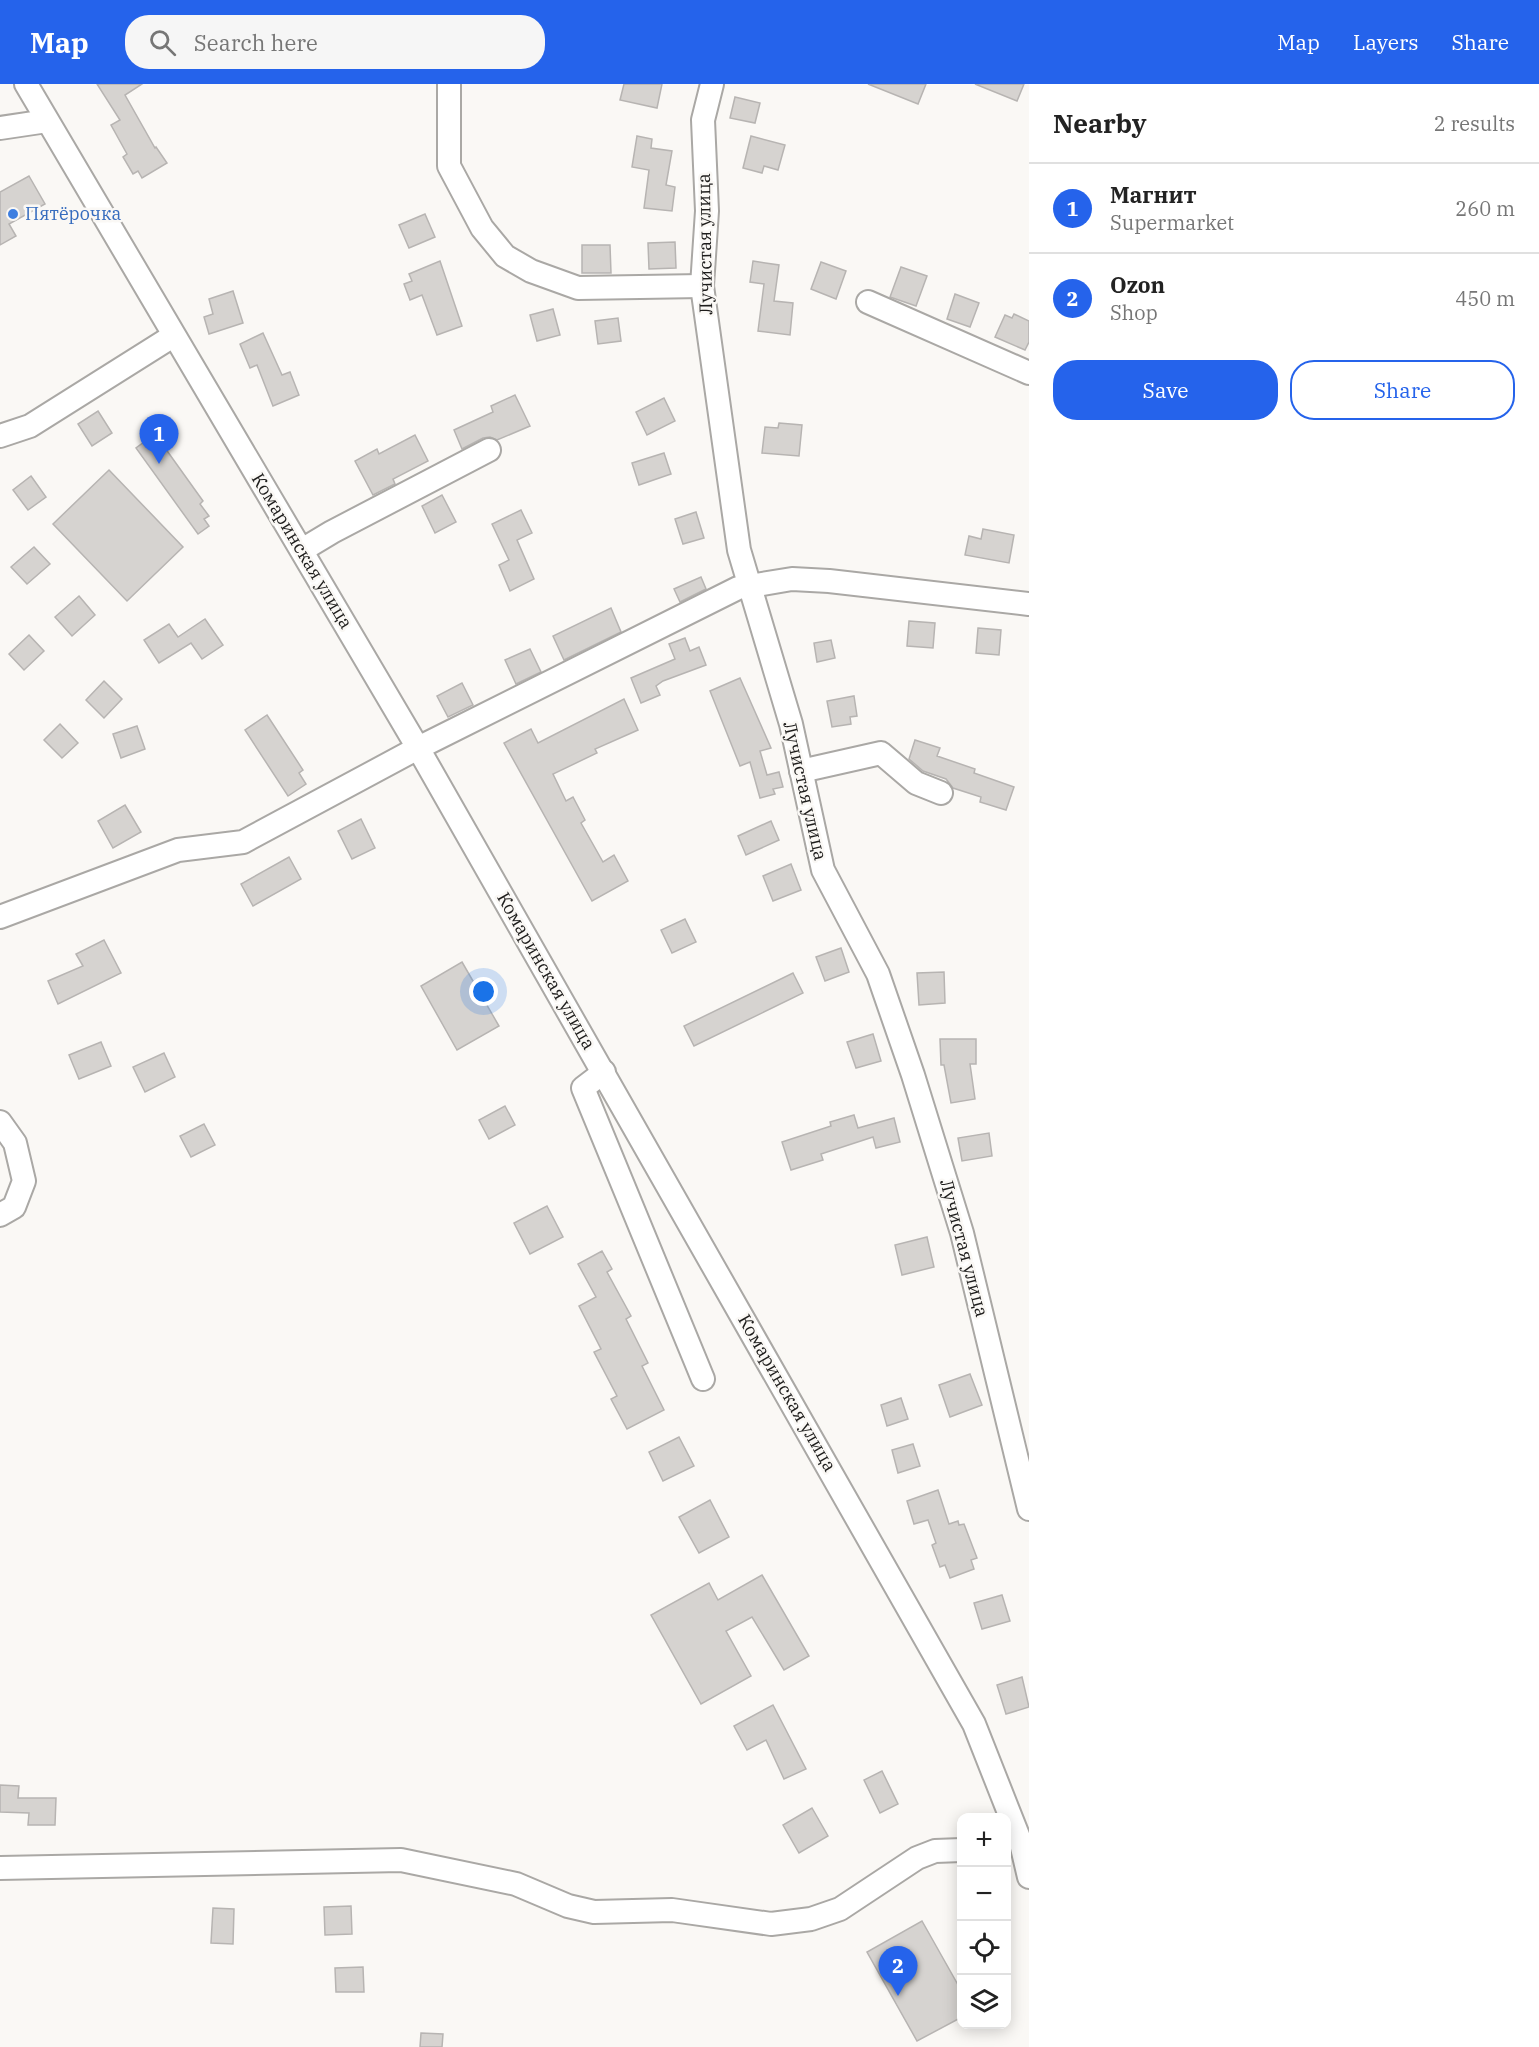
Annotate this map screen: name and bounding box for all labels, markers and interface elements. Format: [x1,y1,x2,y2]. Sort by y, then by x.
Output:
search box [125,15,545,69]
text: Map [30,24,89,61]
icon: search [146,26,179,59]
text: Search here [194,28,318,57]
text: Map [1277,28,1320,56]
text: Layers [1353,28,1419,56]
text: Share [1452,28,1509,56]
text: Nearby [1053,106,1147,140]
text: 2 results [1434,110,1515,137]
street label: Лучистая улица [692,173,717,315]
text: Магнит [1110,180,1197,209]
text: 1 [1067,195,1079,222]
text: 260 m [1455,195,1515,222]
place label: Пятёрочка [25,202,121,225]
marker: Пятёрочка [6,207,20,221]
text: Supermarket [1110,209,1234,236]
text: Ozon [1110,270,1165,299]
text: 2 [1067,285,1079,312]
text: 450 m [1455,285,1515,312]
text: Shop [1110,299,1158,326]
button: Save [1053,360,1278,420]
button: Share [1290,360,1515,420]
pin: 1 [140,414,178,464]
street label: Комаринская улица [247,469,358,633]
street label: Лучистая улица [778,719,833,863]
street label: Комаринская улица [492,888,601,1054]
your location [469,977,498,1006]
street label: Лучистая улица [935,1176,994,1319]
street label: Комаринская улица [733,1310,842,1476]
map controls [957,1813,1011,2029]
button: + [957,1813,1011,1867]
button: − [957,1867,1011,1921]
button: locate [957,1921,1011,1975]
pin: 2 [878,1946,918,1996]
button: layers [957,1975,1011,2029]

